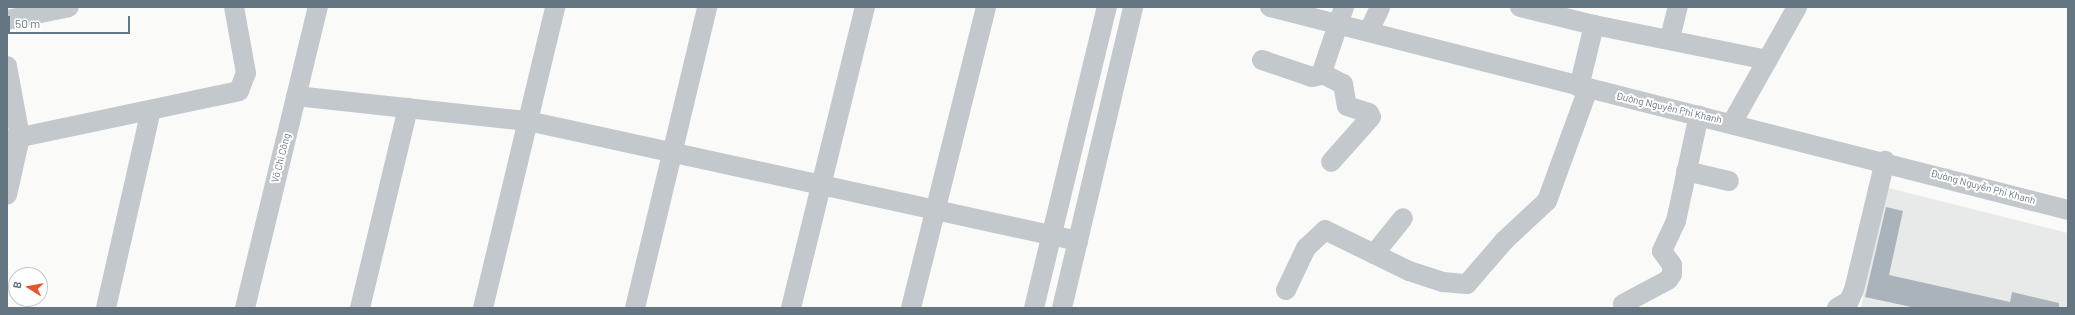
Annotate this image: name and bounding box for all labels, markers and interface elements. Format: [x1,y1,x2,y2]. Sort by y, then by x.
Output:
scale bar [10,8,132,34]
text: 50 m [15,16,40,30]
street label: Đường Nguyễn Phi Khanh [1615,90,1723,126]
street label: Võ Chí Công [269,132,293,184]
street label: Đường Nguyễn Phi Khanh [1929,167,2037,207]
north arrow [8,267,48,307]
text: B [10,280,24,289]

